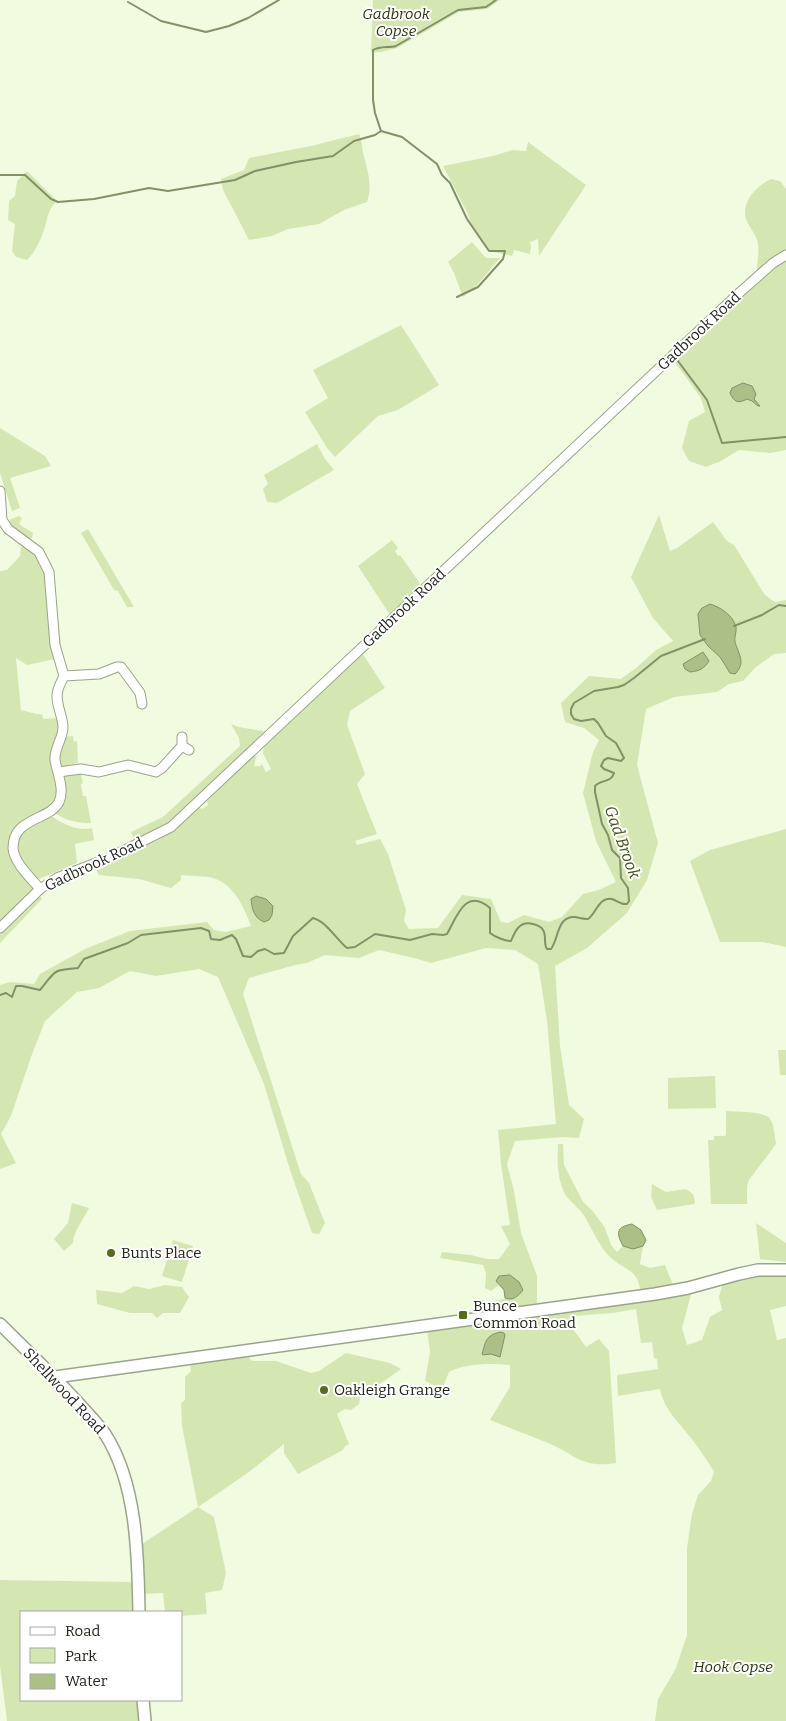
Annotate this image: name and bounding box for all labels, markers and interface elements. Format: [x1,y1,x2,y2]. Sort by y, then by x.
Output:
park label: Gadbrook Copse [362,5,431,40]
street label: Gadbrook Road [654,288,744,374]
street label: Gadbrook Road [359,565,449,651]
water label: Gad Brook [601,803,645,881]
street label: Gadbrook Road [42,833,146,895]
place label: Bunts Place [121,1244,201,1262]
marker: Bunts Place [105,1247,117,1259]
place label: Bunce Common Road [473,1297,576,1332]
marker: Bunce Common Road [457,1309,469,1321]
street label: Shellwood Road [20,1344,109,1438]
place label: Oakleigh Grange [334,1381,450,1399]
marker: Oakleigh Grange [318,1384,330,1396]
legend [20,1611,182,1701]
text: Road [65,1622,100,1640]
text: Park [65,1647,97,1665]
park label: Hook Copse [693,1658,773,1676]
text: Water [65,1672,108,1690]

